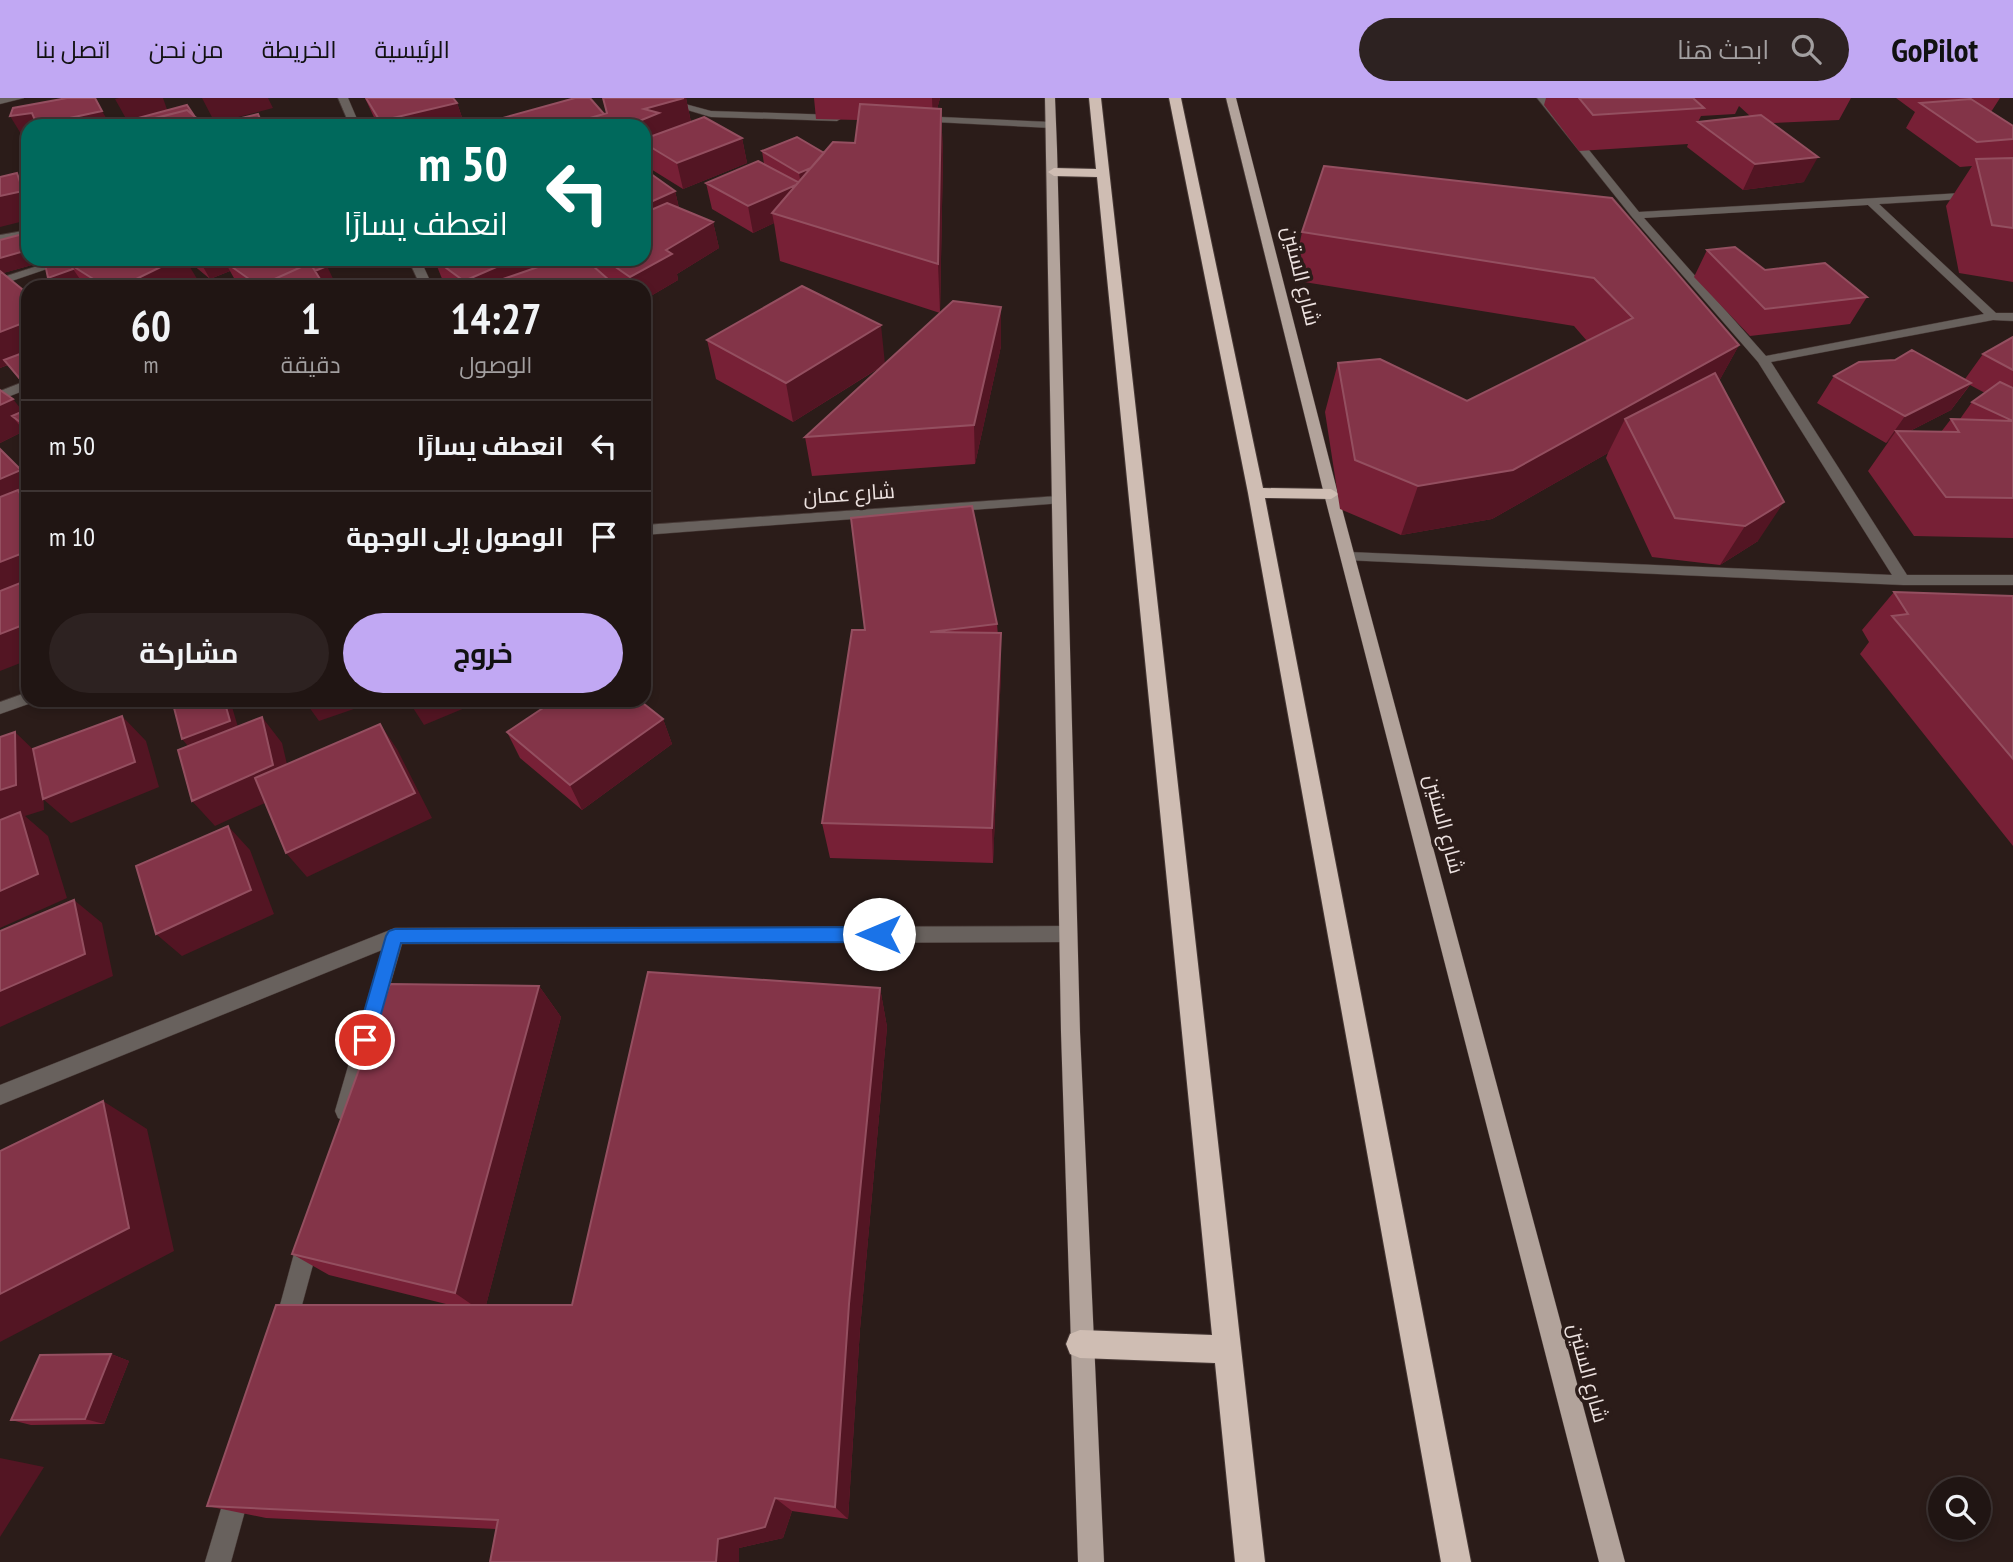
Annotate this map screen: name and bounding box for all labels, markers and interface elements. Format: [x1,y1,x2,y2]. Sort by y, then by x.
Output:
search box [1359,18,1849,81]
text: GoPilot [1891,28,1978,71]
icon: search [1787,30,1825,68]
text: ابحث هنا [1677,33,1769,66]
text: اتصل بنا [35,34,111,65]
text: من نحن [149,34,224,65]
text: الخريطة [262,34,337,65]
text: الرئيسية [375,34,450,65]
text: 50 m [419,131,508,195]
icon: left [532,147,623,238]
text: انعطف يسارًا [343,202,508,244]
street label: شارع الستين [1275,223,1327,329]
text: 1 [301,291,321,346]
text: 14:27 [450,291,541,346]
text: 60 [131,298,171,353]
text: m [143,350,158,379]
text: دقيقة [281,350,341,379]
text: الوصول [459,350,532,379]
icon: left [585,427,623,465]
text: 50 m [49,429,95,462]
text: انعطف يسارًا [417,429,564,462]
street label: شارع عمان [802,477,896,511]
icon: arrive [585,518,623,556]
text: 10 m [49,520,95,553]
text: الوصول إلى الوجهة [346,520,564,553]
button: مشاركة [49,613,329,693]
button: خروج [343,613,623,693]
street label: شارع الستين [1417,771,1471,877]
position arrow [842,897,916,971]
pin [335,1010,395,1070]
icon: arrive [346,1021,384,1059]
street label: شارع الستين [1561,1320,1615,1426]
map controls [1928,1477,1991,1540]
button: search [1928,1477,1991,1540]

